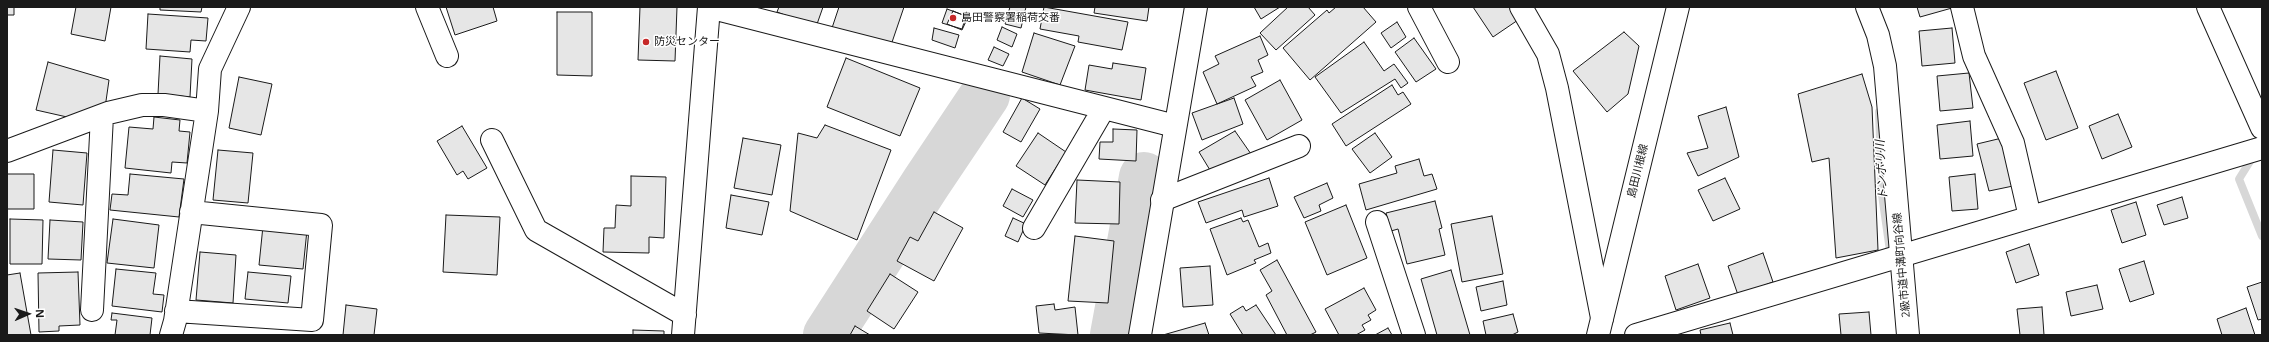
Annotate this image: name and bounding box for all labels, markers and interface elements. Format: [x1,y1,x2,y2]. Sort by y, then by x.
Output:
place label: 島田警察署稲荷交番 [961,11,1060,25]
marker: 島田警察署稲荷交番 [948,13,958,23]
place label: 防災センター [654,35,720,49]
marker: 防災センター [641,37,651,47]
water label: ドンボリ川 [1873,140,1891,200]
street label: 島田川根線 [1625,143,1651,199]
street label: 2級市道中溝町向谷線 [1891,212,1913,318]
north arrow [8,294,48,334]
text: N [33,309,48,318]

